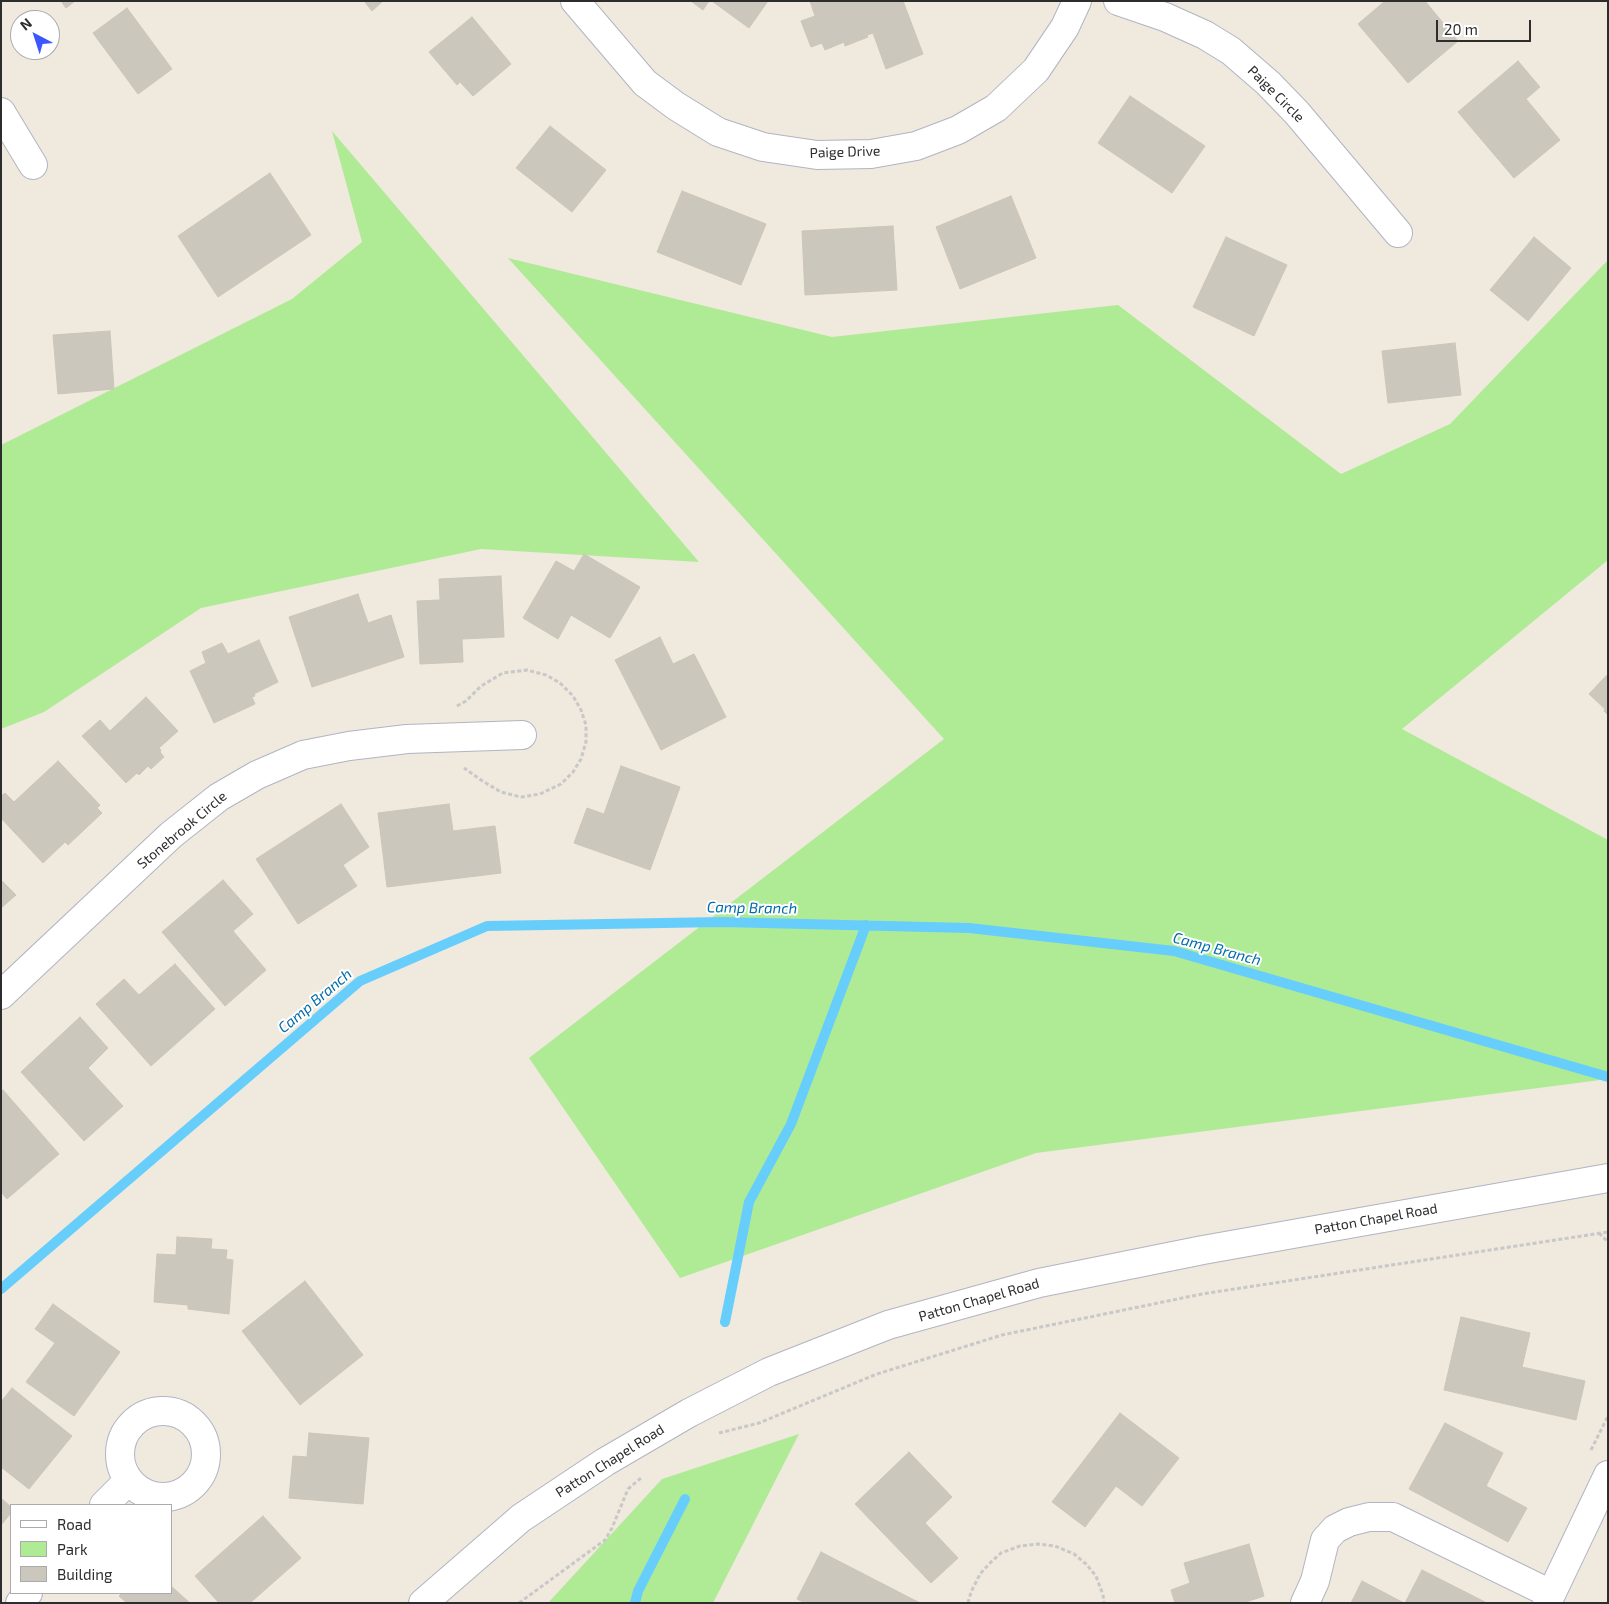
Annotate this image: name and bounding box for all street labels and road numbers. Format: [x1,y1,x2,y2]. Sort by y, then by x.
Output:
street label: Paige Circle [1244,62,1308,126]
street label: Paige Drive [809,142,881,162]
street label: Stonebrook Circle [134,788,230,872]
street label: Patton Chapel Road [1313,1200,1439,1238]
street label: Patton Chapel Road [917,1275,1041,1325]
street label: Patton Chapel Road [553,1421,667,1501]

